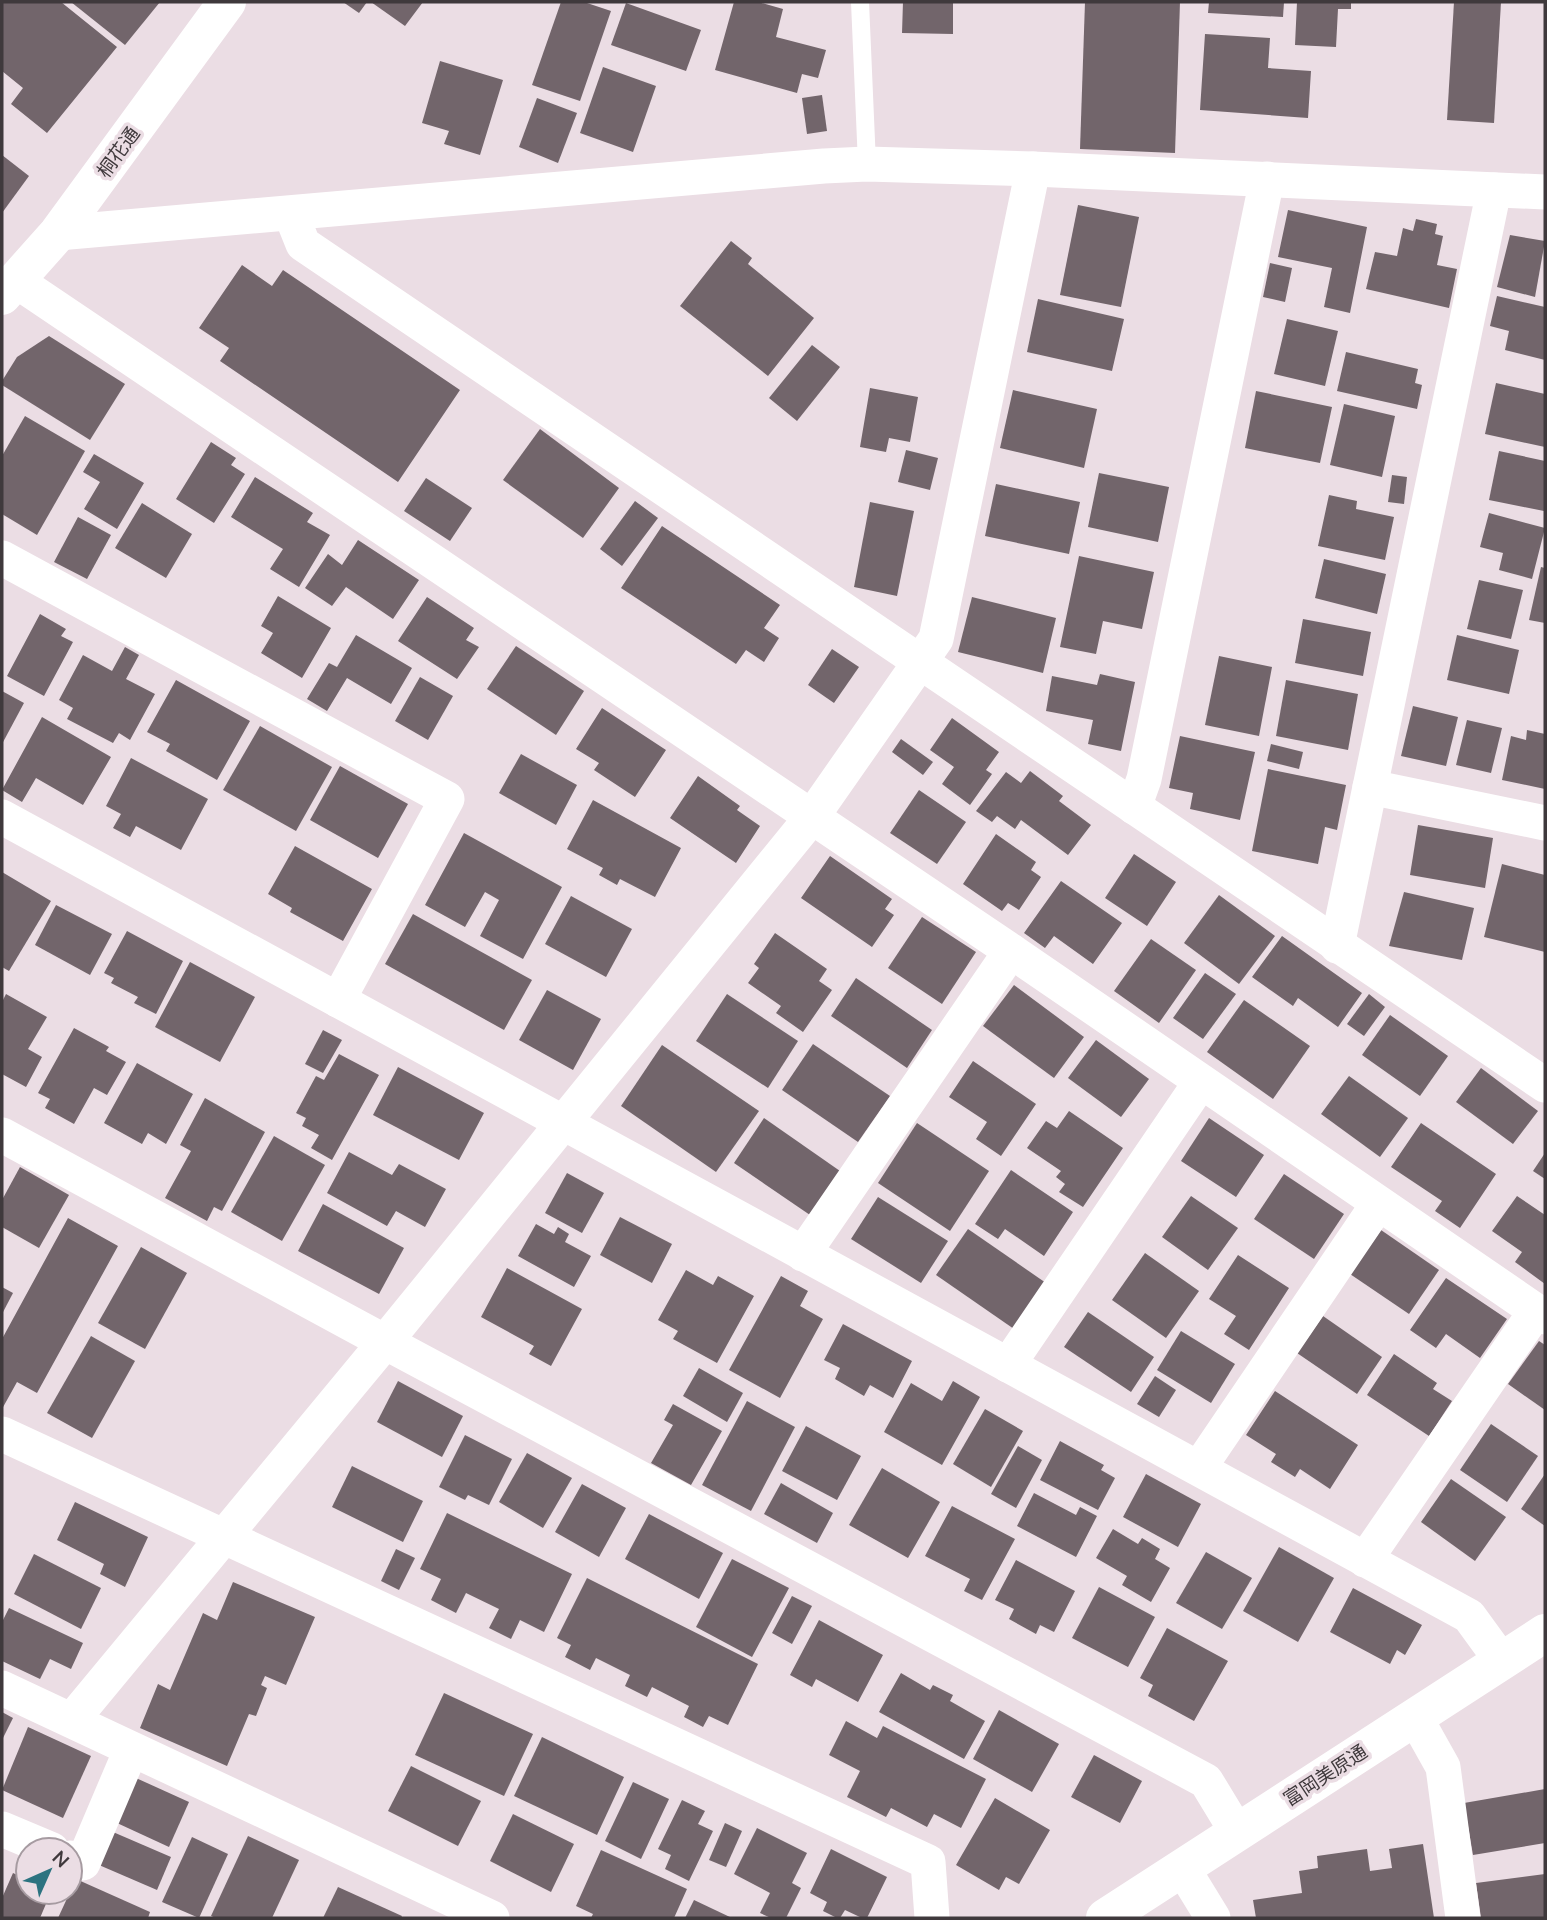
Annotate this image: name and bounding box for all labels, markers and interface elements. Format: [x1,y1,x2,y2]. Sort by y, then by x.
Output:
street label: 桐花通 [92,122,144,182]
street label: 富岡美原通 [1279,1739,1371,1811]
north arrow [14,1836,84,1906]
text: N [47,1845,75,1873]

